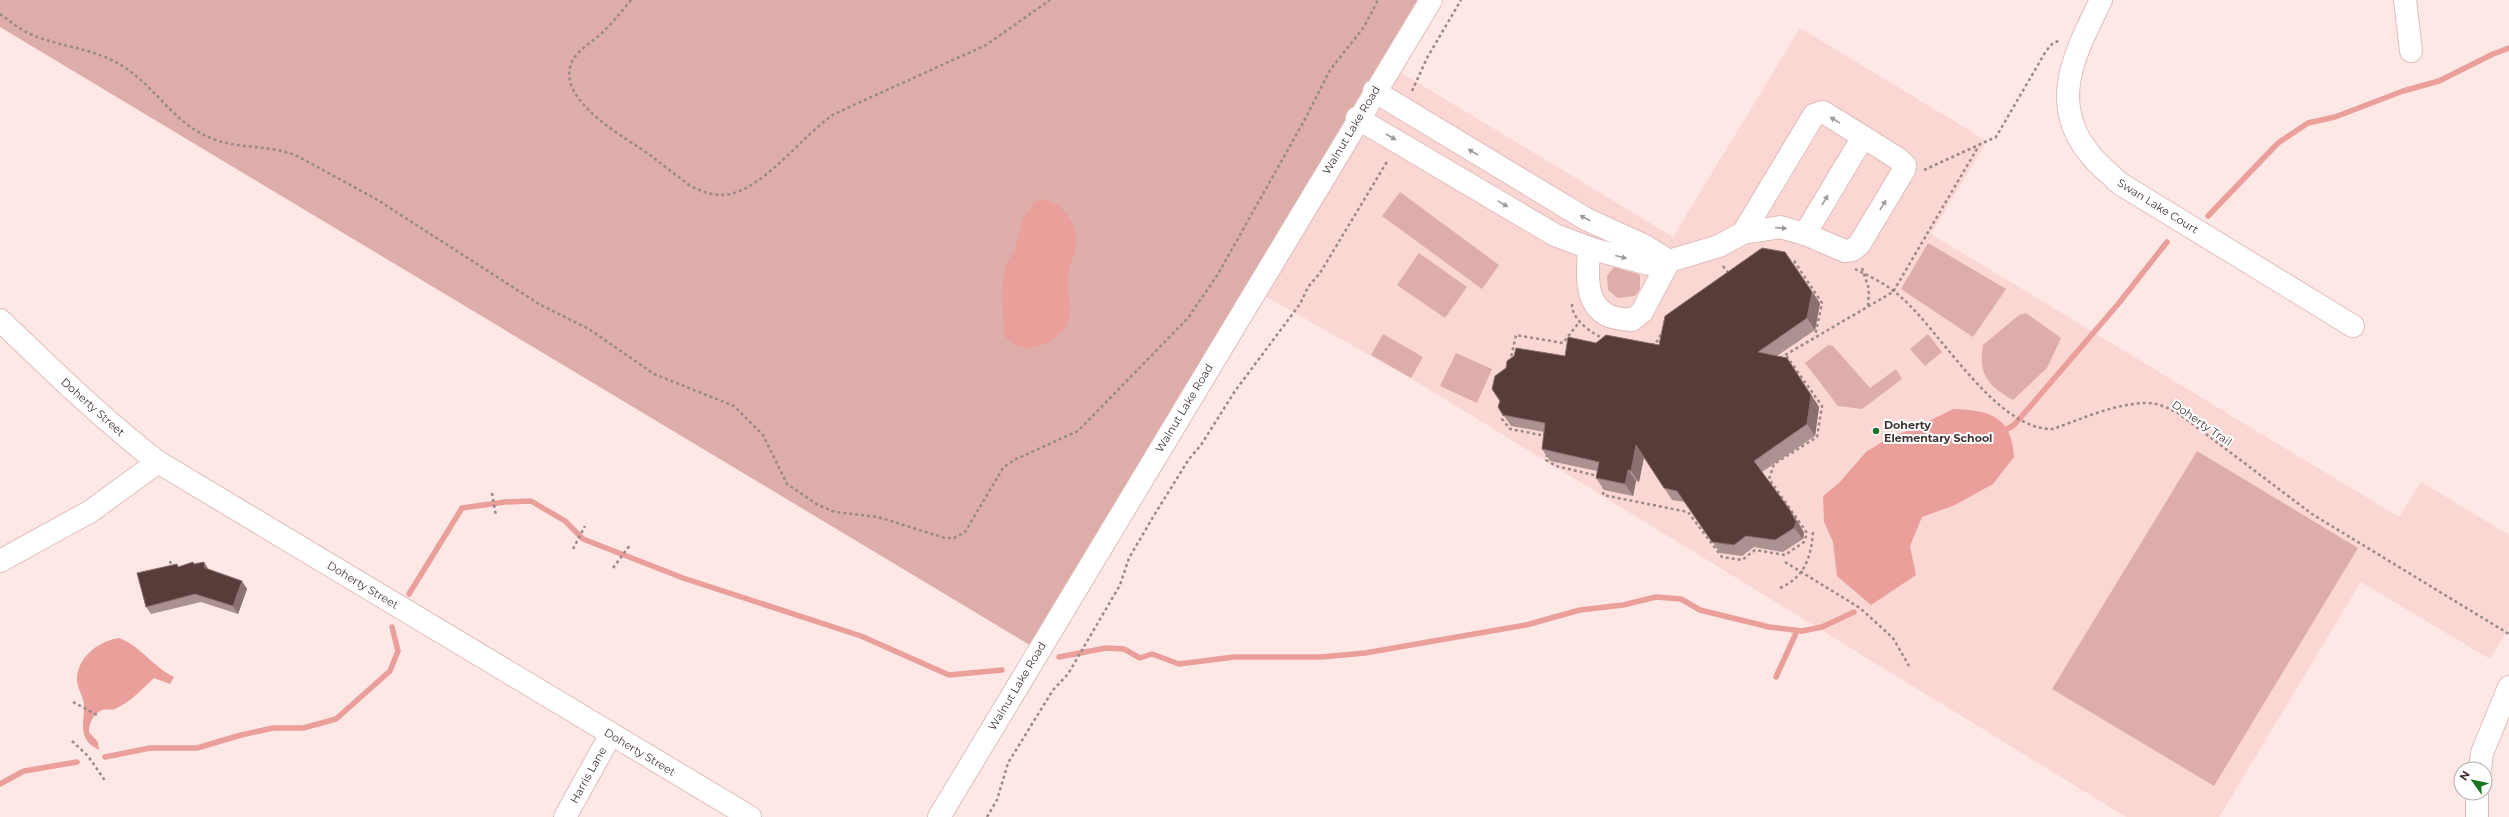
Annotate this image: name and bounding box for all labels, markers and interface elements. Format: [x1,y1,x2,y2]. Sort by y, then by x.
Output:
street label: Walnut Lake Road [1319,83,1383,177]
one-way arrow [1829,116,1841,123]
one-way arrow [1385,134,1397,141]
one-way arrow [1467,148,1479,155]
street label: Swan Lake Court [2115,176,2201,237]
one-way arrow [1821,194,1828,206]
one-way arrow [1497,200,1509,207]
one-way arrow [1879,200,1886,211]
one-way arrow [1579,215,1591,221]
one-way arrow [1775,225,1787,232]
one-way arrow [1615,254,1627,260]
street label: Walnut Lake Road [1152,361,1216,455]
street label: Doherty Street [58,375,128,440]
street label: Doherty Trail [2169,397,2235,449]
place label: Doherty Elementary School [1884,418,1992,445]
marker: Doherty Elementary School [1871,426,1881,436]
street label: Doherty Street [325,558,402,612]
street label: Walnut Lake Road [985,639,1049,733]
street label: Doherty Street [602,725,679,779]
street label: Harris Lane [567,744,609,806]
north arrow [2453,761,2493,801]
text: N [2456,768,2473,783]

